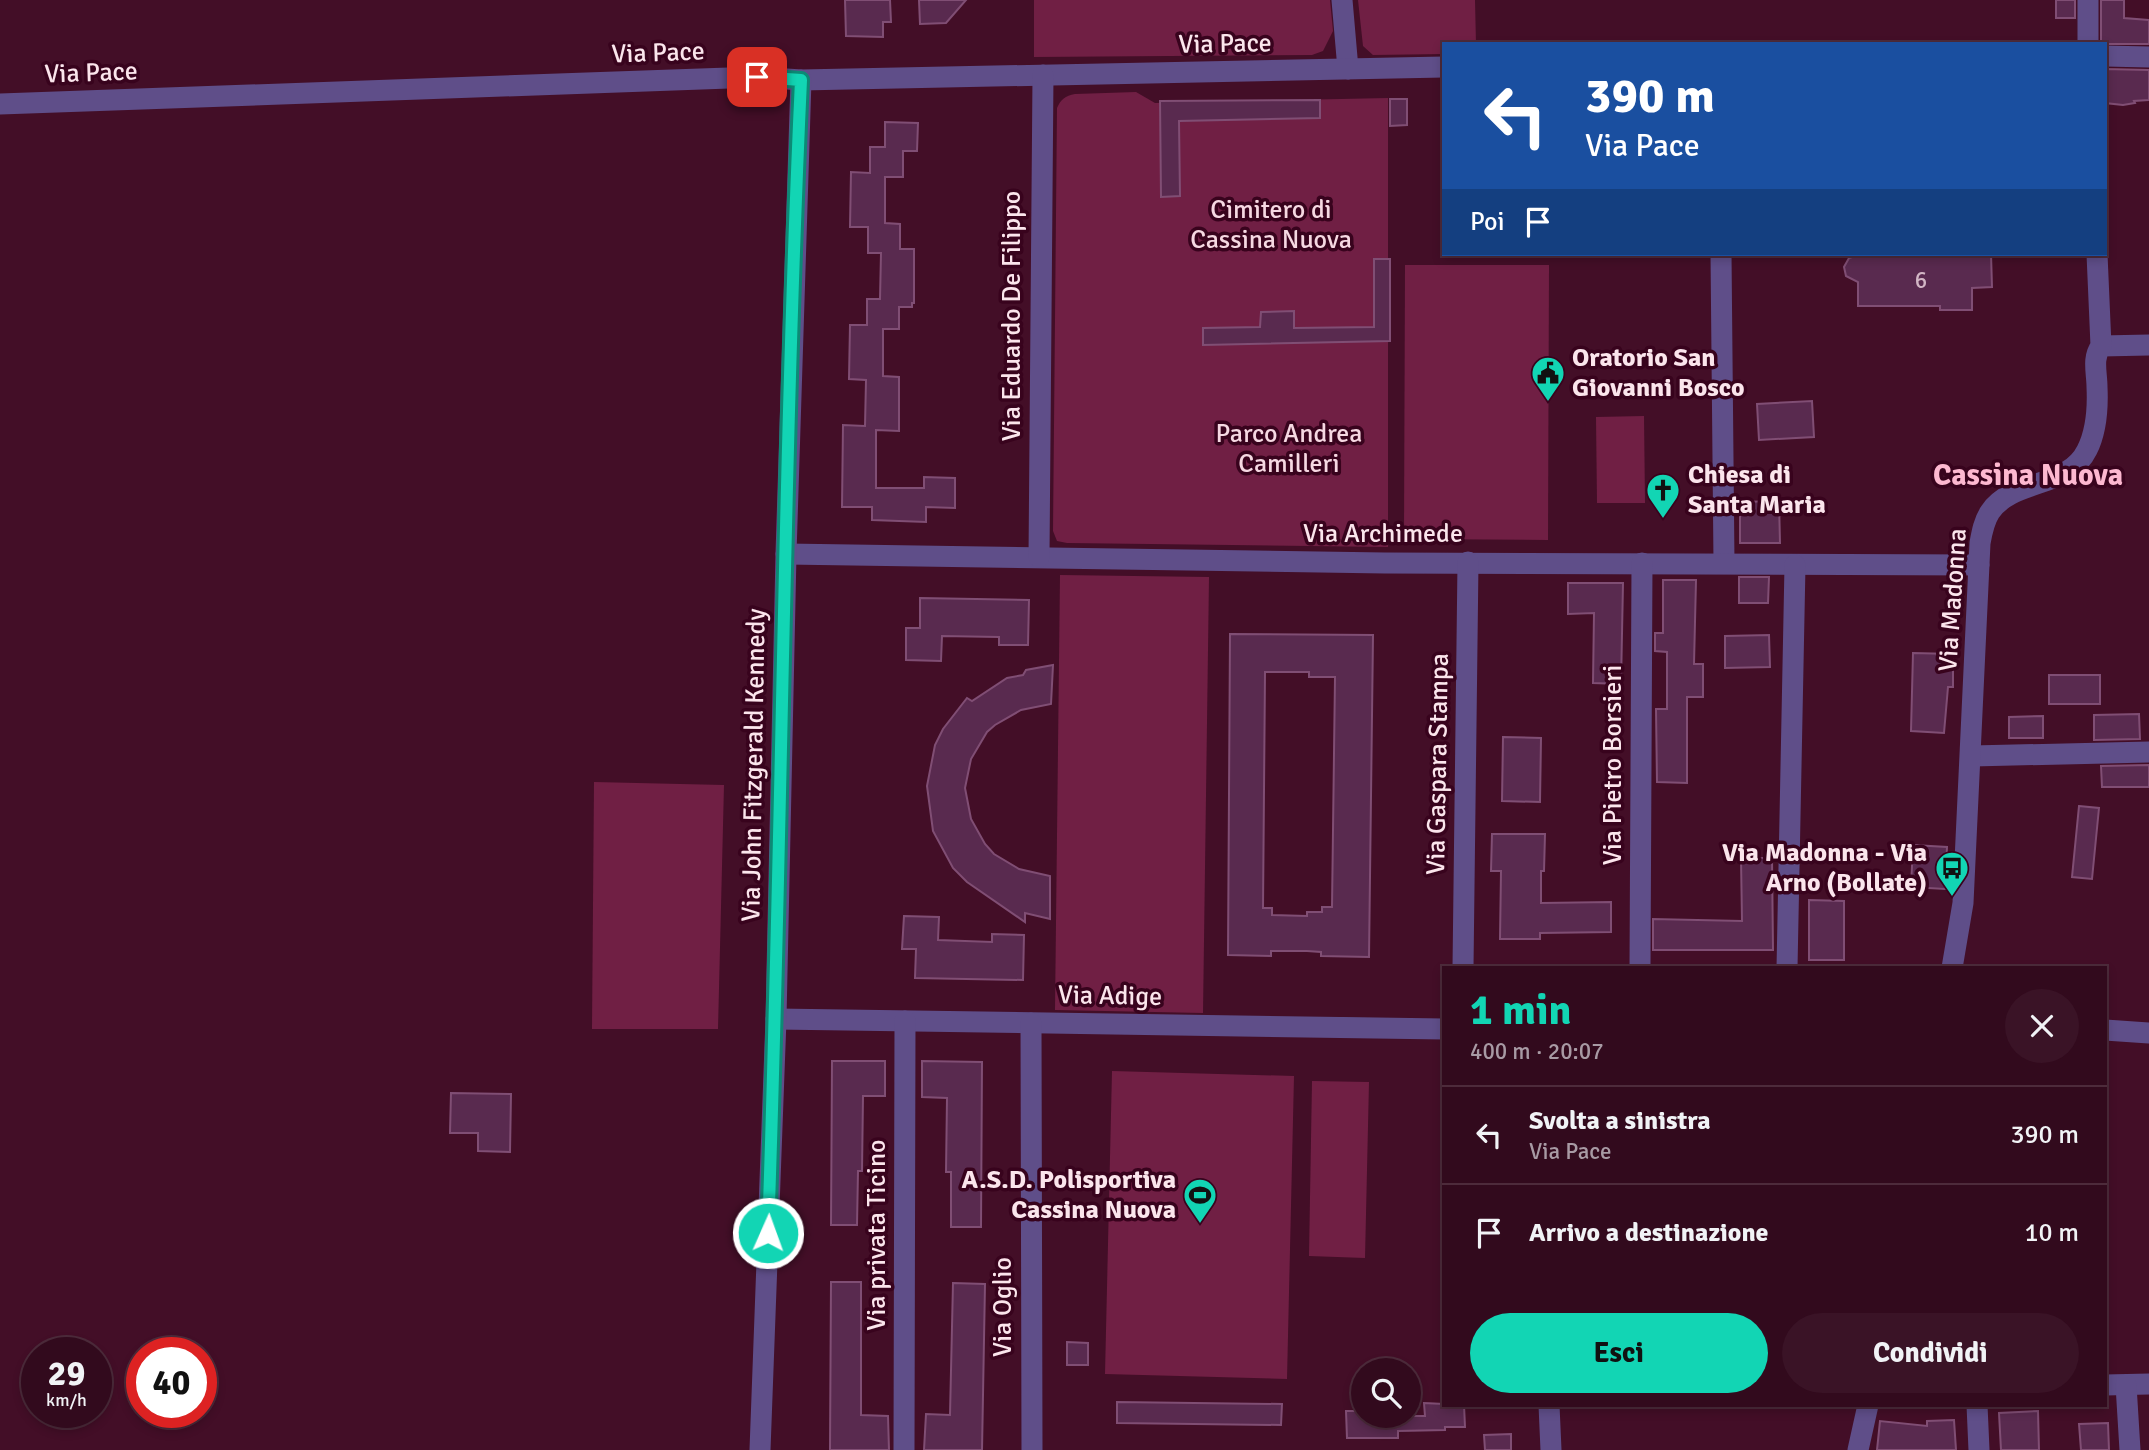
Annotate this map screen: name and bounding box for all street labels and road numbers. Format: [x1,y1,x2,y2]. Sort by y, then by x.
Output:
street label: Via Pace [1178,27,1272,61]
street label: Via Pace [611,35,705,71]
street label: Via Pace [44,55,138,91]
street label: Via Eduardo De Filippo [996,191,1028,441]
street label: Via Archimede [1303,518,1463,550]
street label: Via Madonna [1932,527,1974,673]
street label: Via John Fitzgerald Kennedy [735,608,773,922]
street label: Via Gaspara Stampa [1420,653,1456,875]
street label: Via Pietro Borsieri [1597,665,1629,865]
street label: Via Adige [1058,979,1162,1013]
street label: Via privata Ticino [861,1139,893,1331]
street label: Via Oglio [987,1257,1019,1357]

